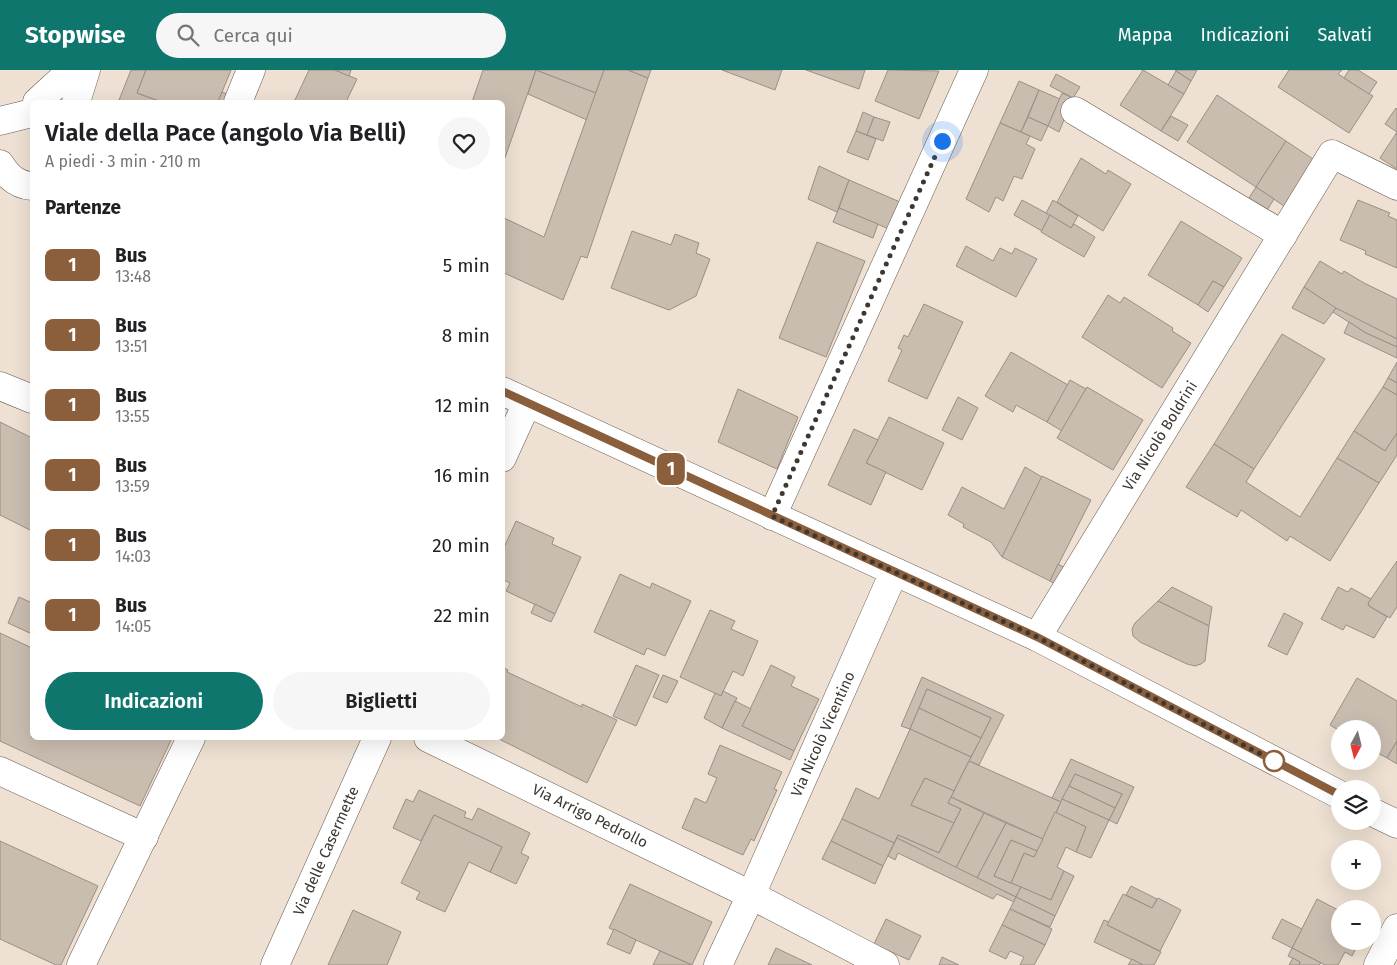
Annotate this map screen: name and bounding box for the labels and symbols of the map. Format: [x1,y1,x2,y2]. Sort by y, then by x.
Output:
your location [930,129,955,154]
street label: Via Nicolò Boldrini [1119,378,1201,494]
line badge: 1 [655,453,687,485]
street label: Via Nicolò Vicentino [787,668,859,800]
north arrow [1331,720,1381,770]
unlabelled marker [1263,750,1285,772]
street label: Via Arrigo Pedrollo [529,780,651,852]
street label: Via delle Casermette [289,783,363,919]

